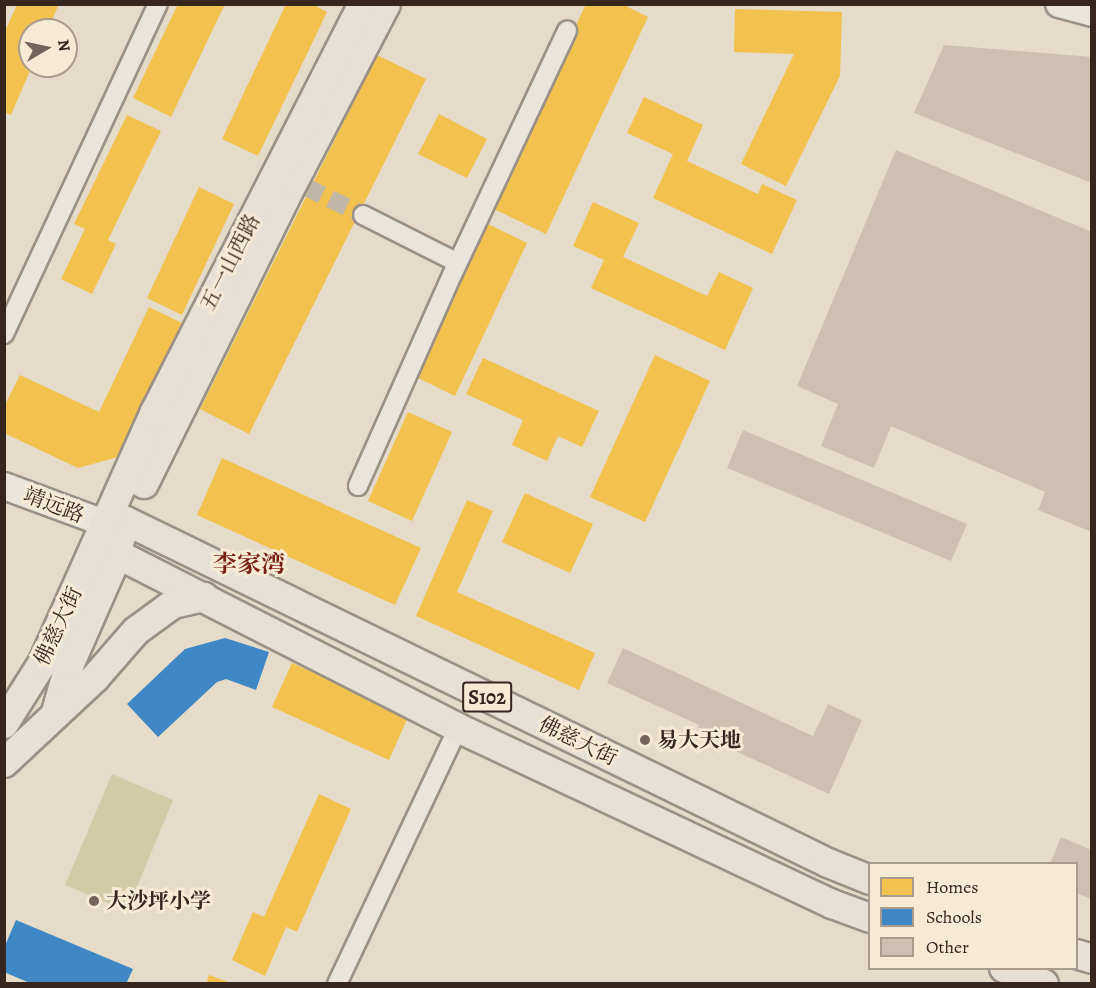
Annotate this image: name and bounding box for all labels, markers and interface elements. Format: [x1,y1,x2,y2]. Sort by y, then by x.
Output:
north arrow [18,18,78,78]
text: N [52,38,76,53]
street label: 五一山西路 [195,210,265,314]
street label: 靖远路 [20,482,88,528]
district label: 李家湾 [213,551,285,579]
street label: 佛慈大街 [29,583,87,669]
road number: S102 [462,680,512,714]
street label: 佛慈大街 [535,711,621,771]
place label: 易大天地 [657,727,741,753]
marker: 易大天地 [638,733,652,747]
legend [868,862,1078,970]
text: Homes [926,875,978,899]
place label: 大沙坪小学 [106,888,211,914]
marker: 大沙坪小学 [87,894,101,908]
text: Schools [926,905,982,929]
text: Other [926,935,969,959]

